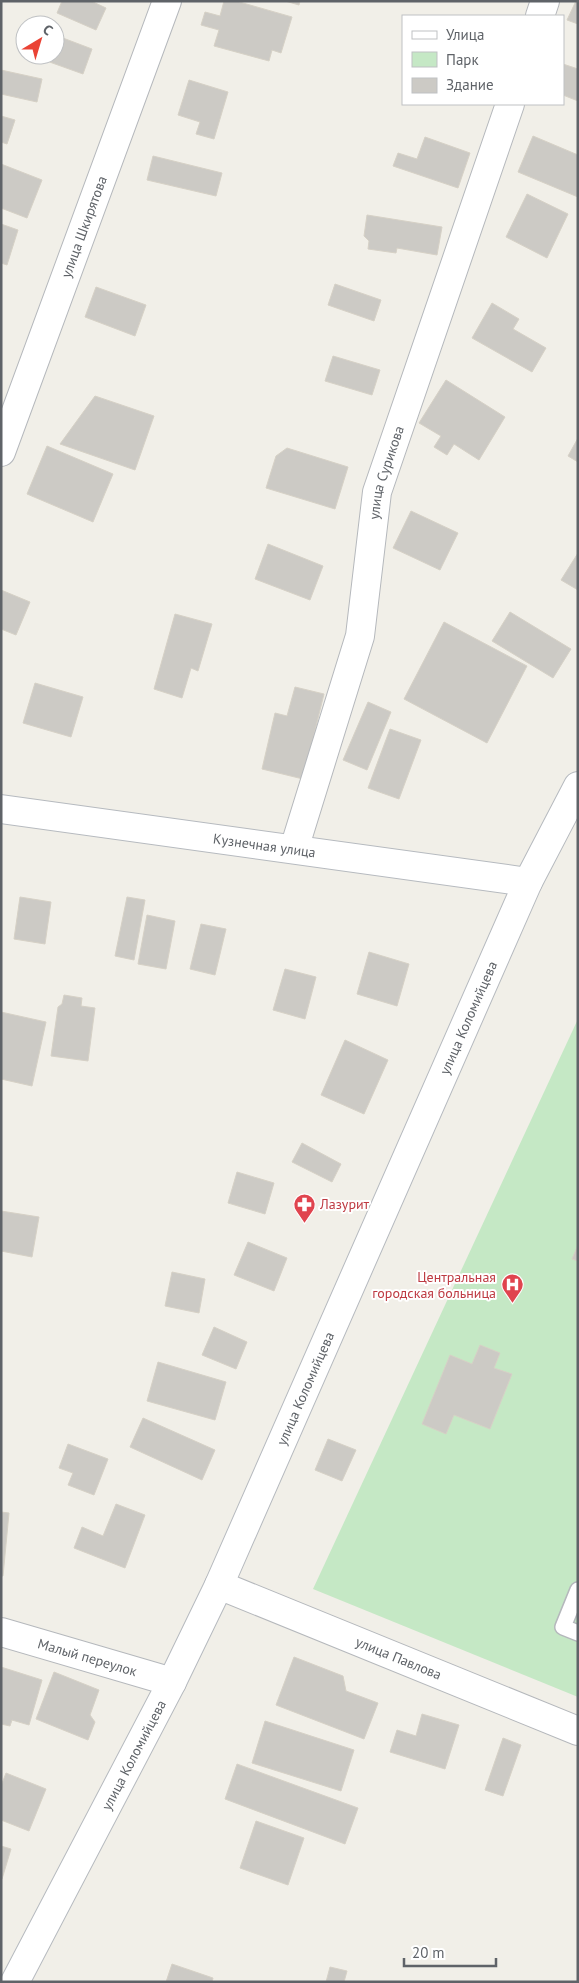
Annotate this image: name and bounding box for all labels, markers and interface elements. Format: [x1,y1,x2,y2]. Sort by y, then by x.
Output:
north arrow [15,15,65,65]
legend [402,15,564,105]
text: С [39,20,57,39]
text: Улица [446,25,484,44]
text: Парк [446,50,479,69]
text: Здание [446,75,494,94]
street label: улица Шкирятова [57,173,111,280]
street label: улица Сурикова [365,423,408,520]
street label: Кузнечная улица [212,829,317,862]
street label: улица Коломийцева [436,958,501,1077]
pharmacy icon: Лазурит [292,1192,316,1223]
place label: Лазурит [319,1195,370,1213]
place label: Центральная городская больница [372,1268,496,1302]
hospital icon: Центральная городская больница [500,1273,524,1304]
street label: улица Коломийцева [273,1329,338,1448]
street label: улица Павлова [353,1633,444,1684]
street label: Малый переулок [36,1634,139,1680]
street label: улица Коломийцева [97,1697,170,1813]
scale bar [404,1936,496,1968]
text: 20 m [412,1943,445,1962]

